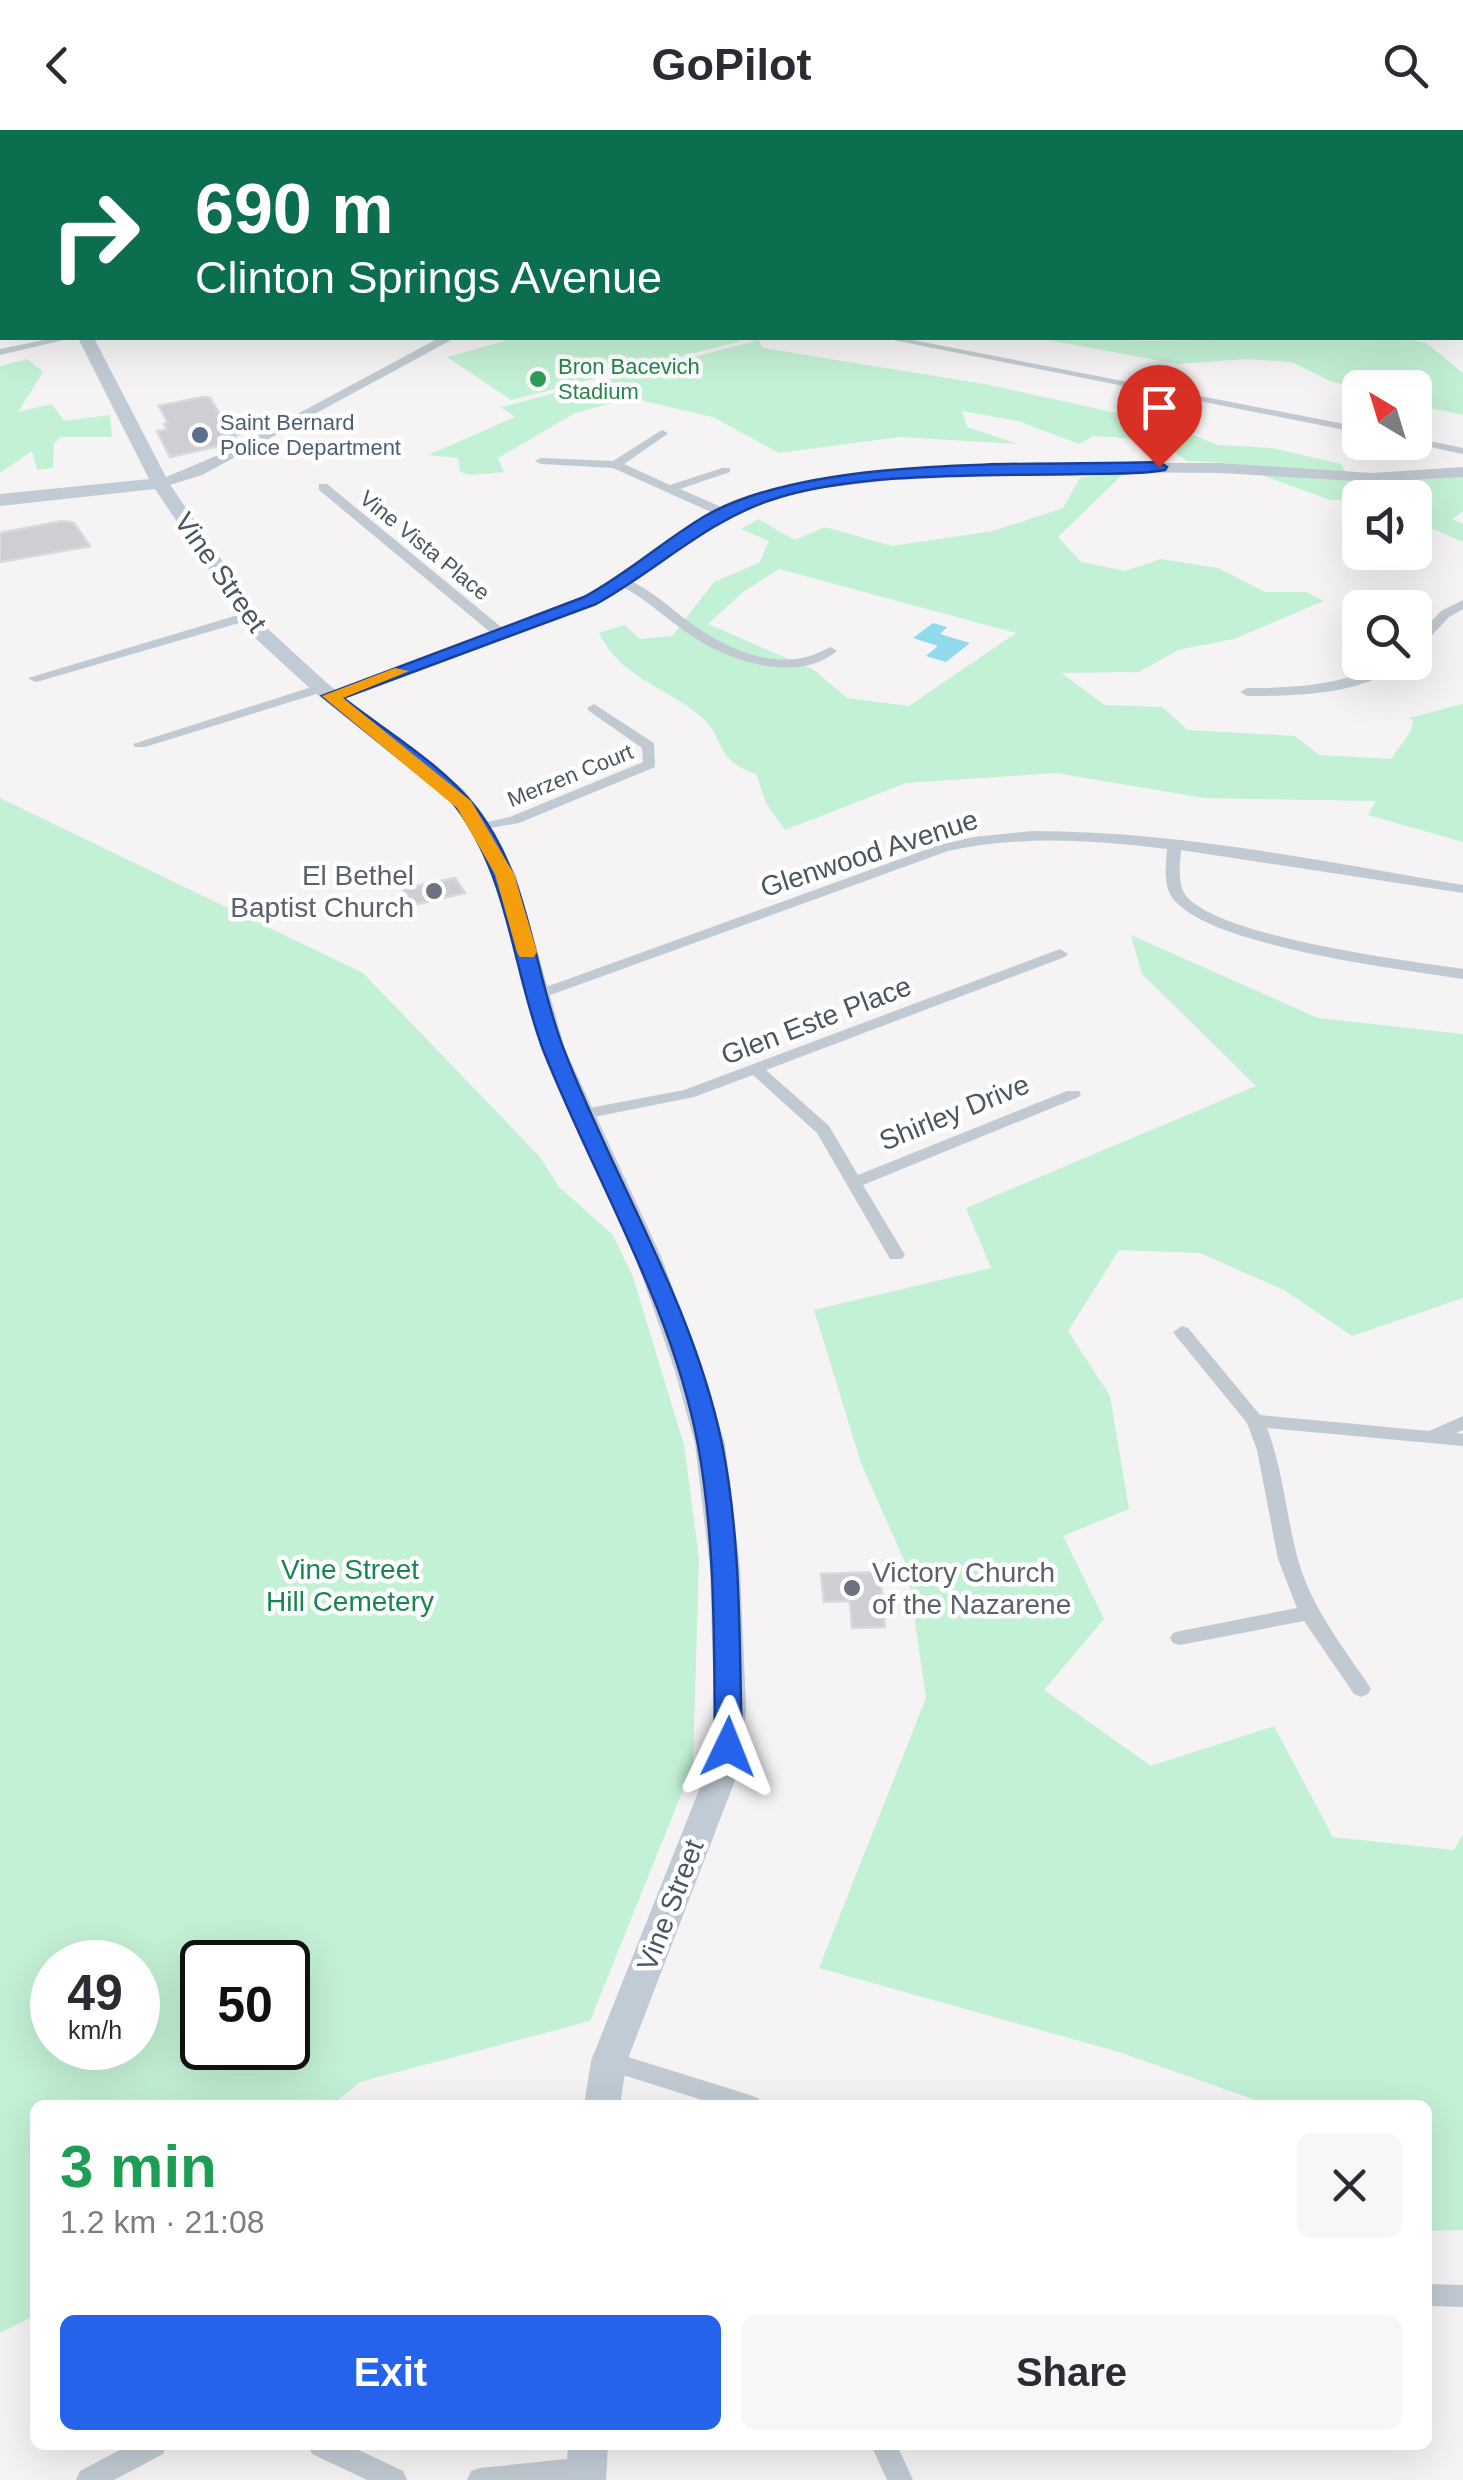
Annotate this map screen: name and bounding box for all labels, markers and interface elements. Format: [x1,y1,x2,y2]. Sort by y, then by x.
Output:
icon: back [30,38,85,93]
icon: search [1378,38,1433,93]
text: GoPilot [652,39,811,90]
icon: right [30,170,160,300]
text: 690 m [195,170,393,248]
text: Clinton Springs Avenue [195,252,662,303]
place label: Bron Bacevich Stadium [558,354,700,404]
pin [1117,365,1202,468]
marker: Bron Bacevich Stadium [527,368,549,390]
north arrow [1342,370,1432,460]
map controls [1342,370,1432,680]
icon: arrive [1132,380,1187,435]
place label: Saint Bernard Police Department [220,410,401,460]
marker: Saint Bernard Police Department [189,424,211,446]
button: sound [1342,480,1432,570]
street label: Vine Vista Place [355,486,494,605]
street label: Vine Street [168,507,273,638]
button: search [1342,590,1432,680]
street label: Merzen Court [504,739,637,812]
street label: Glenwood Avenue [757,804,982,903]
place label: El Bethel Baptist Church [230,860,414,923]
marker: El Bethel Baptist Church [423,880,445,902]
street label: Glen Este Place [717,970,915,1071]
street label: Shirley Drive [875,1068,1034,1157]
park label: Vine Street Hill Cemetery [266,1554,434,1617]
place label: Victory Church of the Nazarene [872,1557,1071,1620]
marker: Victory Church of the Nazarene [841,1577,863,1599]
position arrow [676,1695,780,1799]
street label: Vine Street [631,1835,710,1975]
speed limit sign: 50 [180,1940,310,2070]
text: 49 [67,1965,123,2021]
text: km/h [68,2016,122,2044]
text: 3 min [60,2133,217,2200]
button: close [1297,2133,1402,2238]
text: 1.2 km · 21:08 [60,2204,265,2240]
button: Exit [60,2315,721,2430]
button: Share [741,2315,1402,2430]

